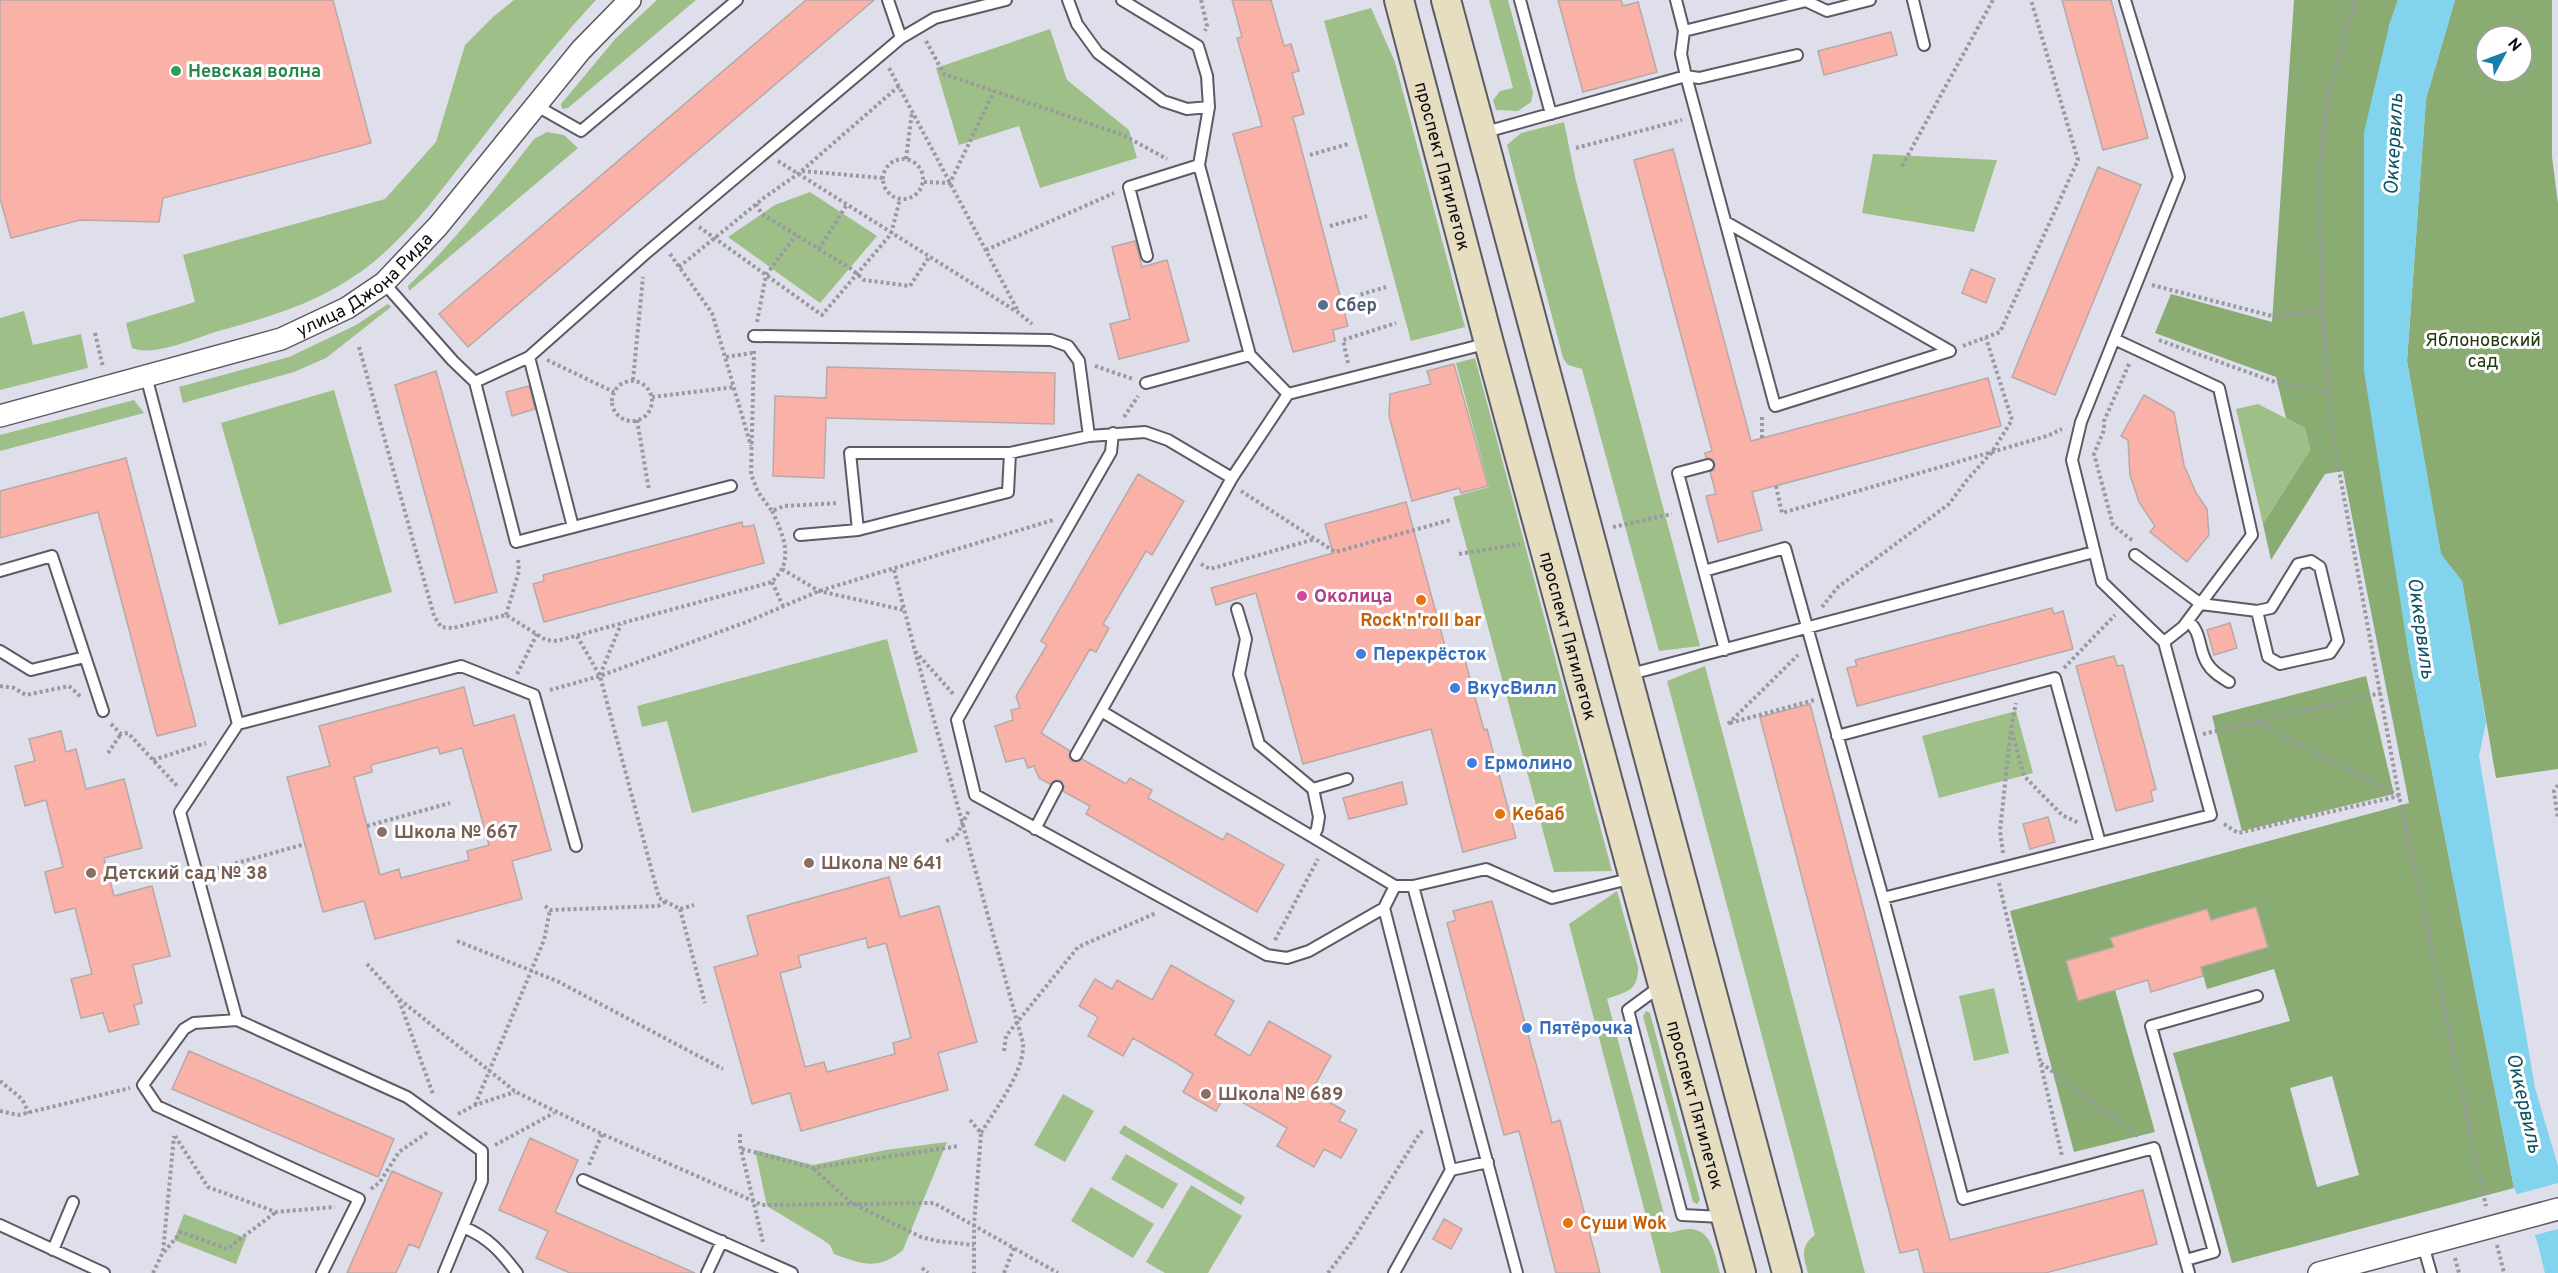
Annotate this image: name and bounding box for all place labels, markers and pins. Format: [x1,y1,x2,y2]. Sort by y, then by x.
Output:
place label: Невская волна [188,61,321,84]
marker: Невская волна [169,64,183,78]
place label: Сбер [1335,295,1377,318]
marker: Сбер [1316,298,1330,312]
place label: Околица [1314,586,1392,609]
marker: Околица [1295,589,1309,603]
marker: Rock'n'roll bar [1414,593,1428,607]
place label: Rock'n'roll bar [1360,610,1482,633]
place label: Перекрёсток [1373,644,1487,667]
marker: Перекрёсток [1354,647,1368,661]
place label: ВкусВилл [1467,678,1557,701]
marker: ВкусВилл [1448,681,1462,695]
place label: Ермолино [1484,753,1573,776]
marker: Ермолино [1465,756,1479,770]
place label: Кебаб [1512,804,1565,827]
marker: Кебаб [1493,807,1507,821]
place label: Школа № 667 [394,822,518,845]
marker: Школа № 667 [375,825,389,839]
place label: Школа № 641 [821,853,943,876]
marker: Школа № 641 [802,856,816,870]
place label: Детский сад № 38 [103,863,268,886]
marker: Детский сад № 38 [84,866,98,880]
place label: Пятёрочка [1539,1018,1633,1041]
marker: Пятёрочка [1520,1021,1534,1035]
place label: Школа № 689 [1218,1084,1343,1107]
marker: Школа № 689 [1199,1087,1213,1101]
place label: Суши Wok [1580,1213,1667,1236]
marker: Суши Wok [1561,1216,1575,1230]

